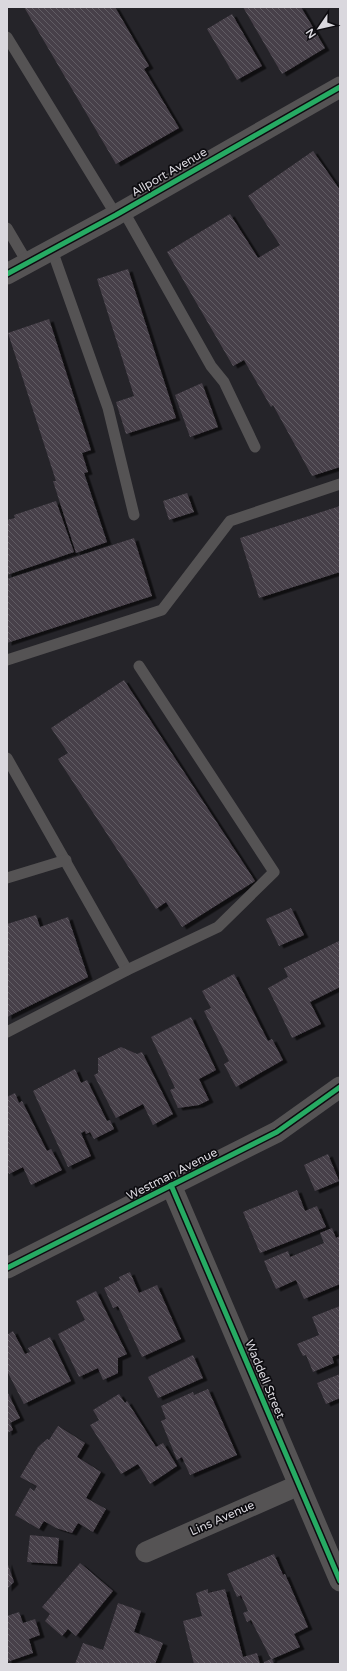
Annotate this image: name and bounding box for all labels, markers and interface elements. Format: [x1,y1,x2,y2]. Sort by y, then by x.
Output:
north arrow [299,8,339,48]
text: N [303,26,319,41]
street label: Allport Avenue [129,145,209,199]
street label: Westman Avenue [124,1145,220,1203]
street label: Waddell Street [242,1338,288,1421]
street label: Lins Avenue [188,1497,257,1538]

